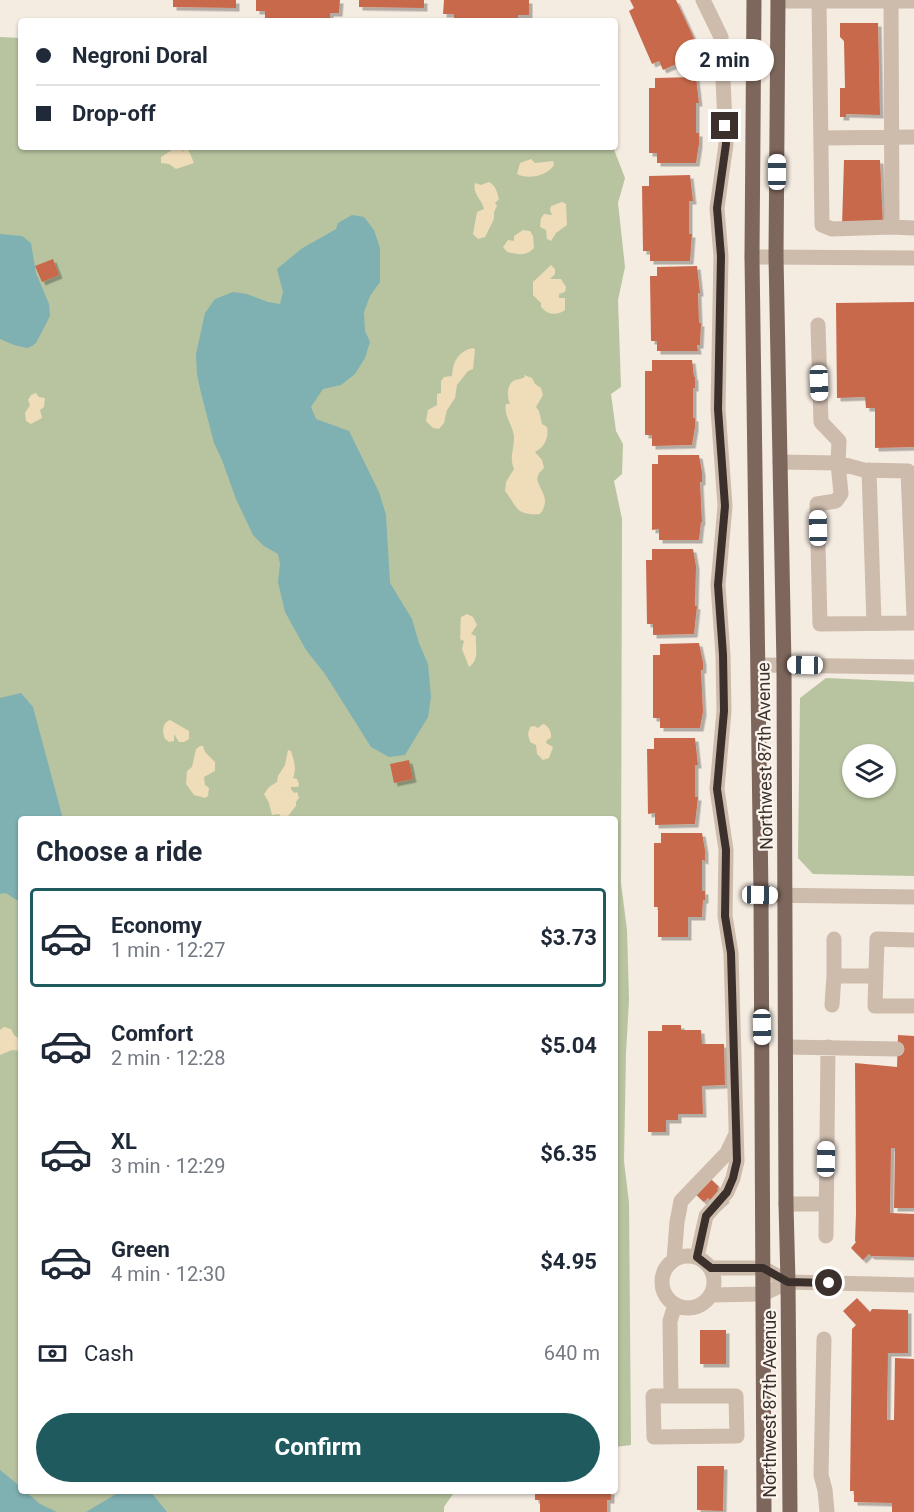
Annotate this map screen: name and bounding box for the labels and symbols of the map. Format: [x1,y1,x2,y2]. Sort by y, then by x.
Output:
callout: 2 min [676,39,774,81]
route end [711,112,738,139]
car [768,154,786,190]
car [809,365,829,401]
car [809,510,827,546]
car [787,656,823,674]
street label: Northwest 87th Avenue [752,662,777,850]
car [742,886,778,904]
car [753,1009,771,1045]
car [817,1141,835,1177]
route start [815,1269,842,1296]
street label: Northwest 87th Avenue [759,1310,780,1498]

